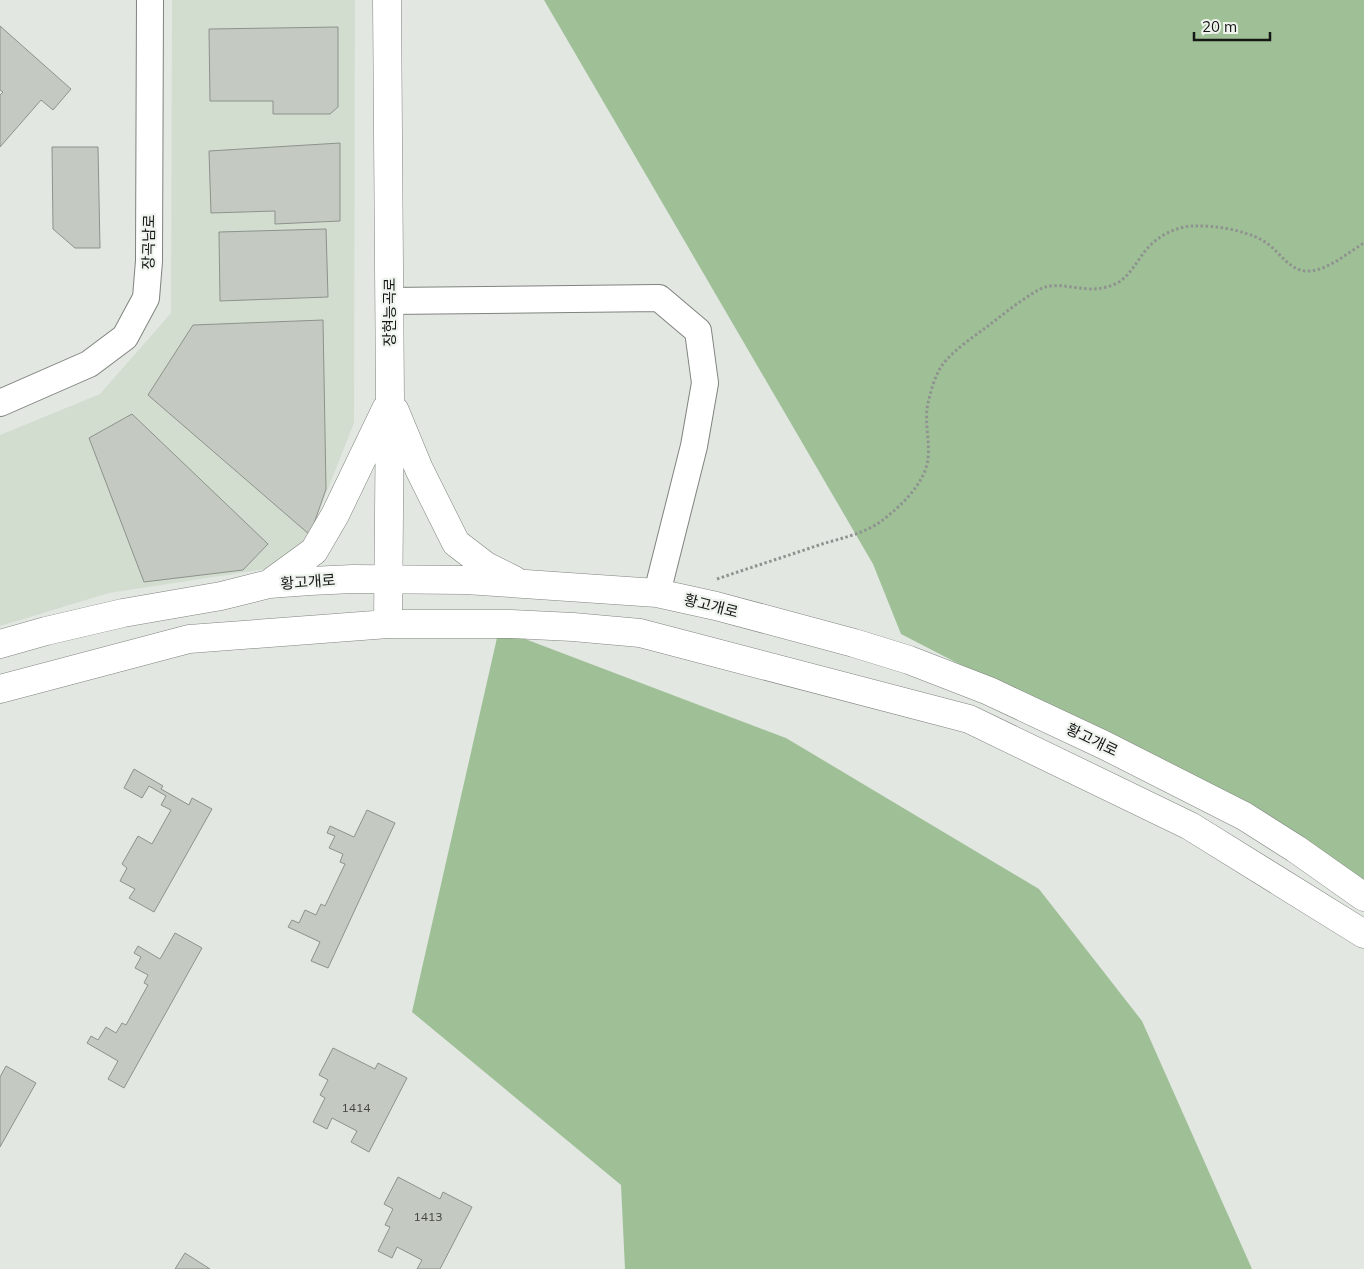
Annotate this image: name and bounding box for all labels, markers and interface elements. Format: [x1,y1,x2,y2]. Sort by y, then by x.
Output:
scale bar [1194,10,1270,42]
text: 20 m [1202,17,1237,36]
street label: 장곡남로 [139,214,158,270]
street label: 장현능곡로 [380,277,399,347]
street label: 황고개로 [280,570,336,593]
street label: 황고개로 [682,590,740,621]
street label: 황고개로 [1063,719,1121,760]
house number: 1414 [342,1100,370,1115]
house number: 1413 [414,1209,442,1224]

